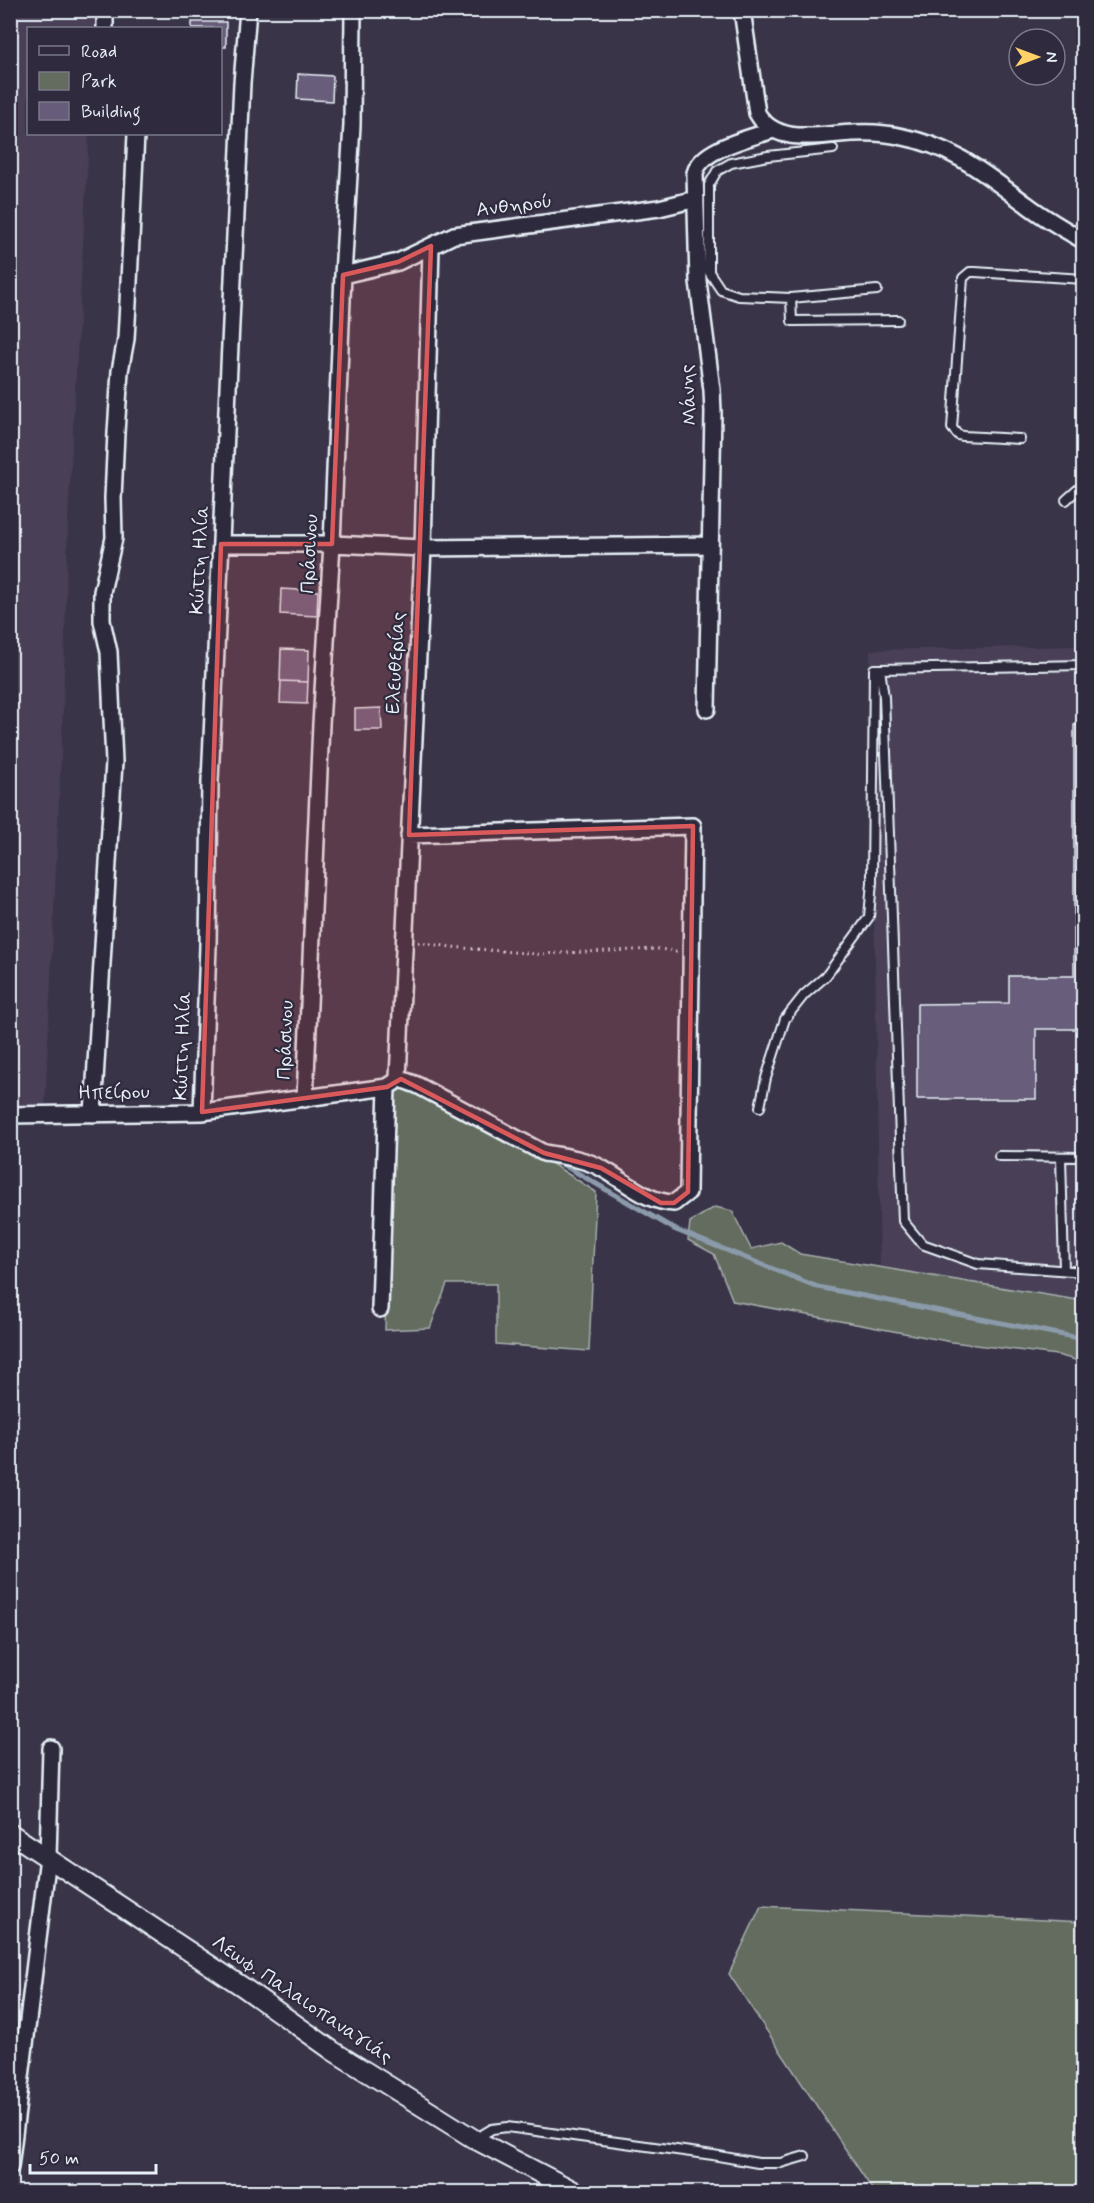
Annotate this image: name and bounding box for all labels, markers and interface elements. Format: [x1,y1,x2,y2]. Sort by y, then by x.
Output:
legend [27,27,222,135]
north arrow [1007,27,1067,87]
text: Road [81,40,117,64]
text: N [1040,52,1061,62]
text: Park [81,70,117,94]
text: Building [81,100,141,126]
street label: Ανθηρού [474,188,554,224]
street label: Μάνης [673,363,705,427]
street label: Κώττη Ηλία [184,505,216,615]
street label: Πράσινου [294,514,326,594]
street label: Ελευθερίας [380,611,412,715]
street label: Κώττη Ηλία [168,991,198,1101]
street label: Πράσινου [271,1000,301,1080]
street label: Ηπείρου [78,1079,150,1107]
street label: Λεωφ. Παλαιοπαναγιάς [206,1929,398,2071]
scale bar [30,2137,156,2175]
text: 50 m [39,2147,79,2171]

